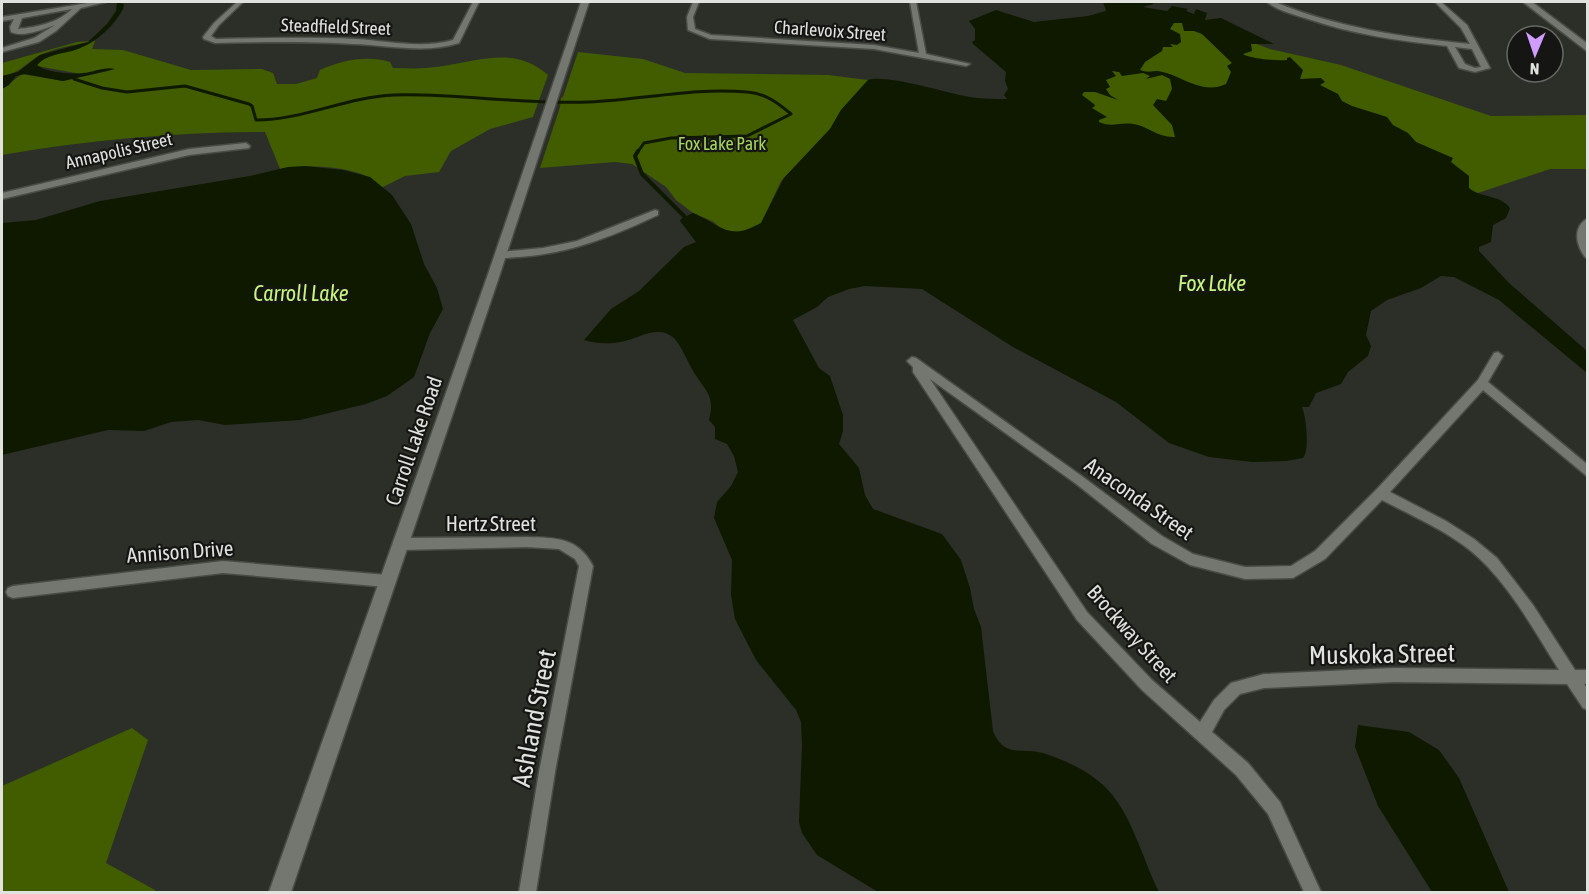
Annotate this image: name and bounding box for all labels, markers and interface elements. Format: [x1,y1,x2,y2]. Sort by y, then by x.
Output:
street label: Steadfield Street [281,14,391,39]
street label: Charlevoix Street [773,16,887,45]
north arrow [1505,24,1565,84]
text: N [1529,60,1540,78]
street label: Annapolis Street [63,128,174,173]
park label: Fox Lake Park [678,133,766,154]
water label: Fox Lake [1178,270,1246,296]
water label: Carroll Lake [253,280,349,306]
street label: Carroll Lake Road [380,373,446,508]
street label: Anaconda Street [1081,452,1198,544]
street label: Hertz Street [446,511,536,535]
street label: Annison Drive [126,535,234,567]
street label: Brockway Street [1083,580,1183,687]
street label: Muskoka Street [1309,638,1455,670]
street label: Ashland Street [506,647,562,789]

